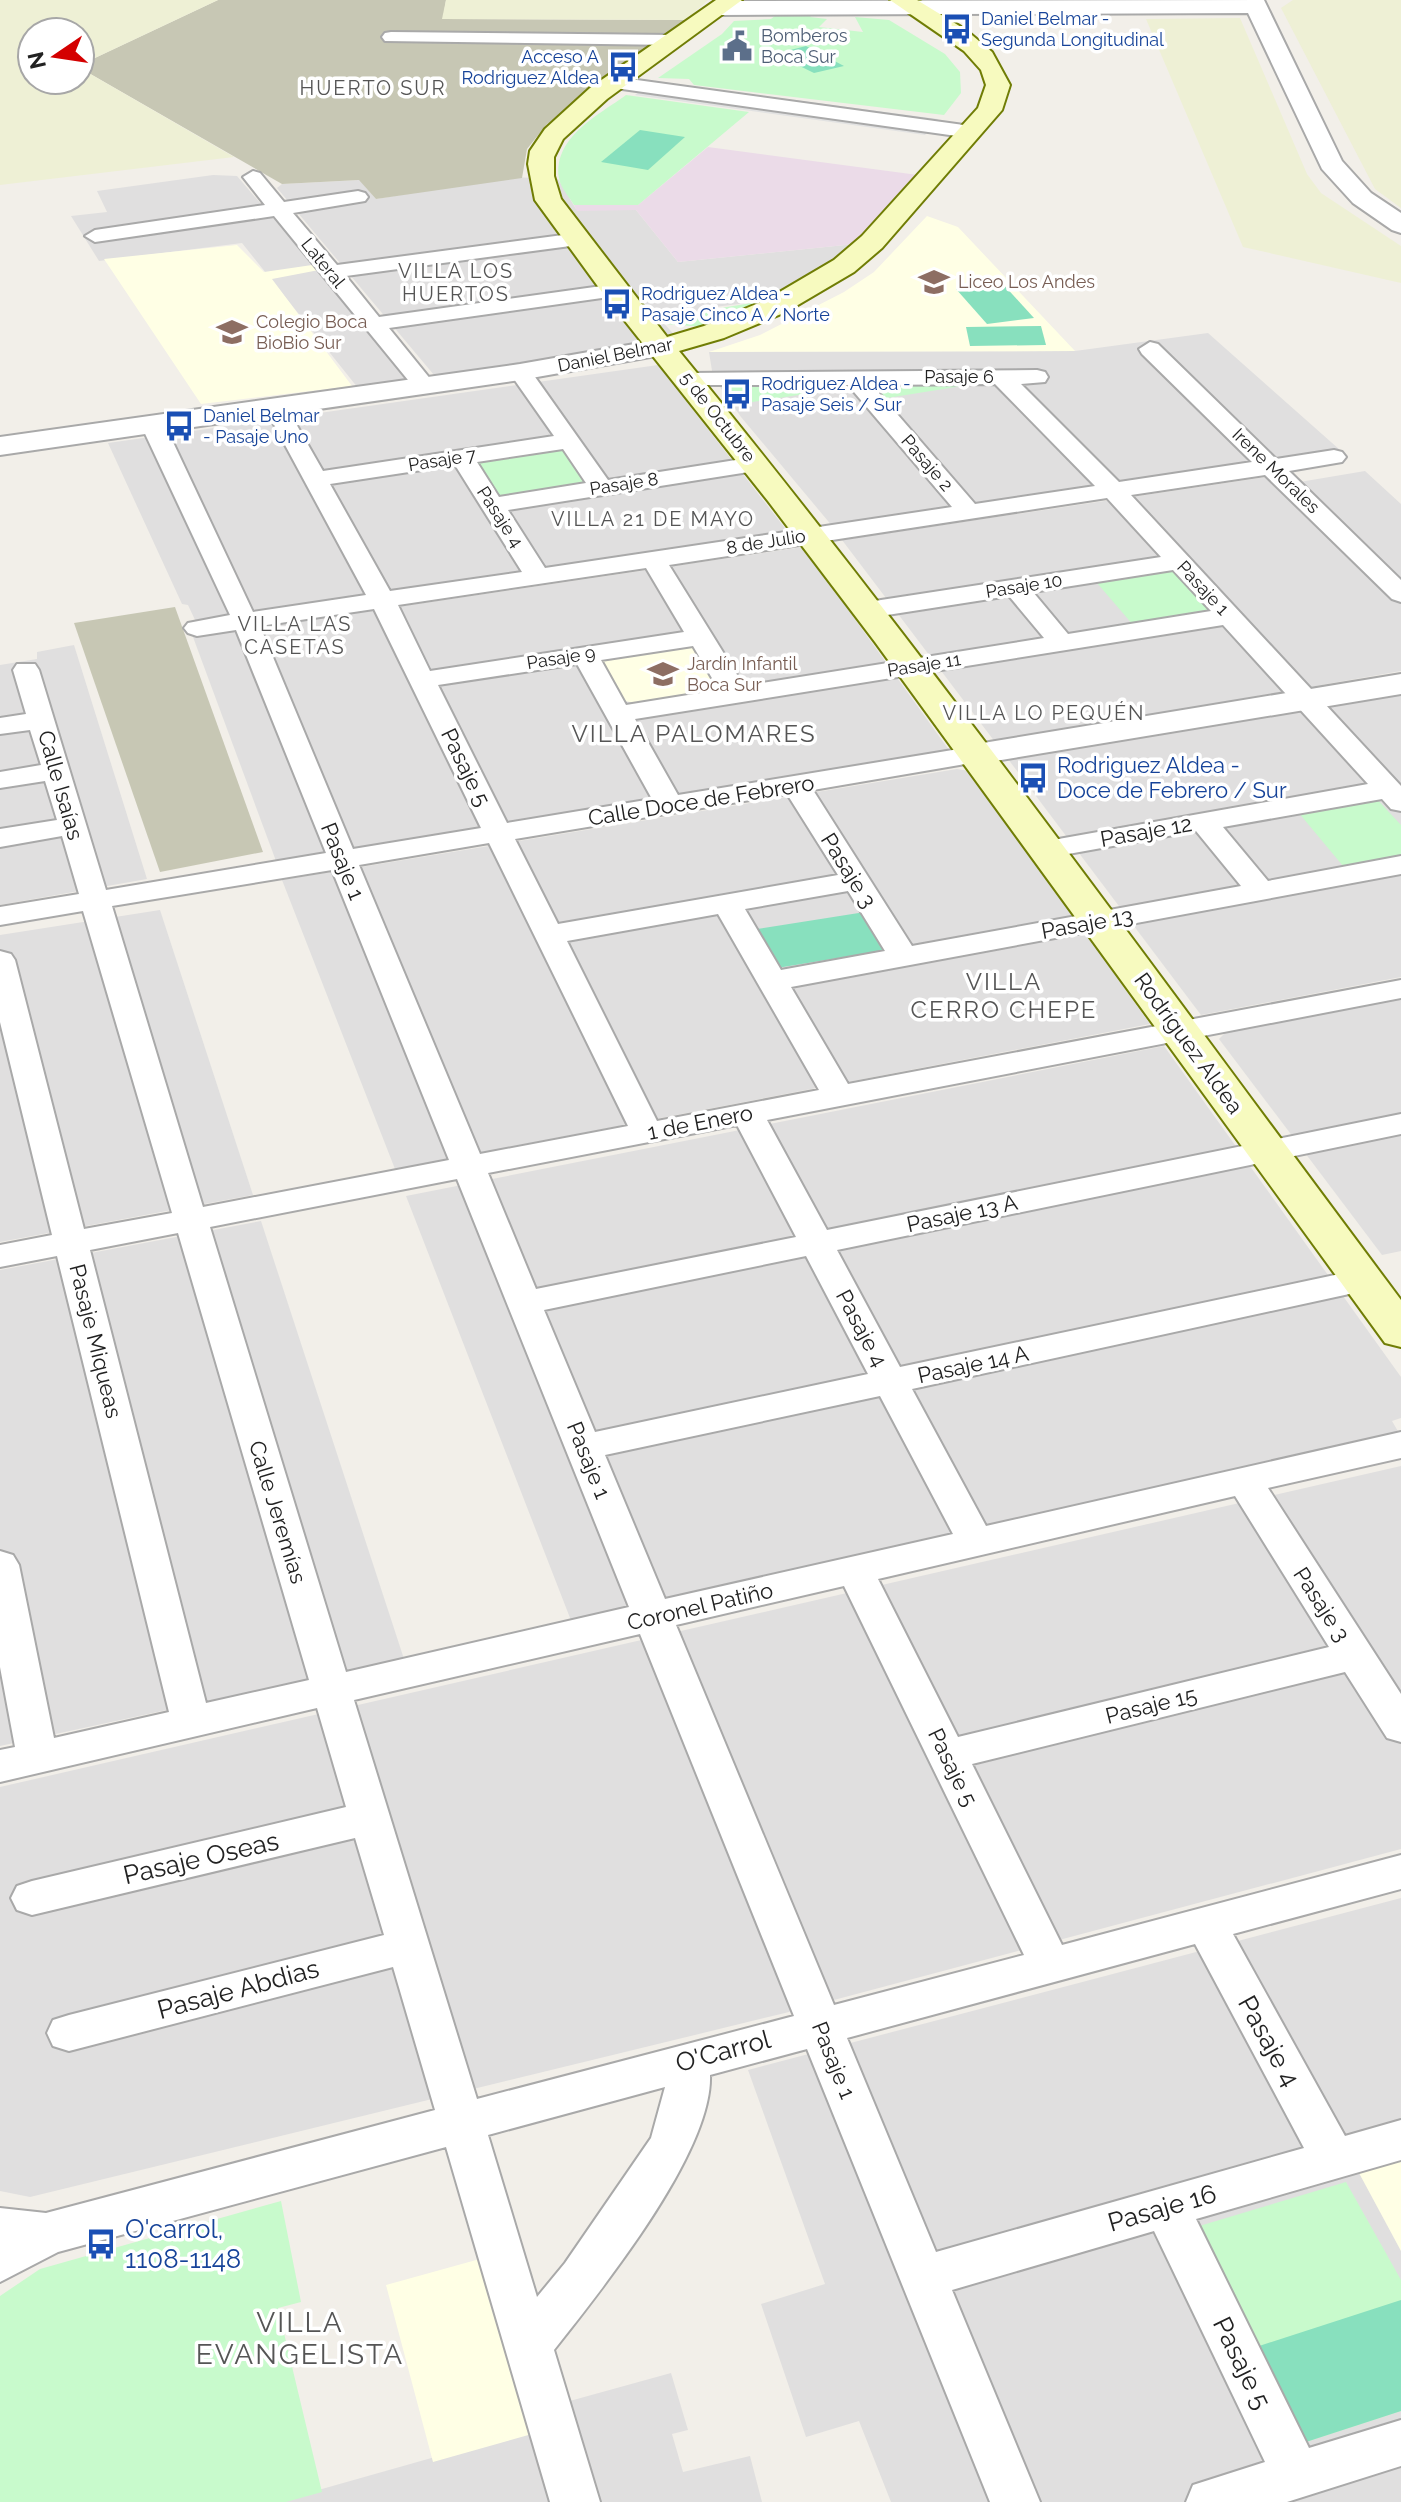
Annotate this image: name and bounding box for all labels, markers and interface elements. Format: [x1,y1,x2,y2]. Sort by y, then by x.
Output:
place label: Daniel Belmar - Segunda Longitudinal [981,8,1164,50]
bus stop icon: Daniel Belmar - Segunda Longitudinal [940,12,974,46]
north arrow [16,16,96,96]
place label: Bomberos Boca Sur [761,25,848,67]
public building icon: Bomberos Boca Sur [720,29,754,63]
place label: Acceso A Rodriguez Aldea [462,46,599,88]
text: N [22,49,51,72]
bus stop icon: Acceso A Rodriguez Aldea [606,50,640,84]
district label: HUERTO SUR [299,76,447,100]
street label: Lateral [297,234,350,292]
district label: VILLA LOS HUERTOS [398,259,514,306]
school or university icon: Liceo Los Andes [917,265,951,299]
place label: Liceo Los Andes [958,271,1095,292]
place label: Rodriguez Aldea - Pasaje Cinco A / Norte [641,283,830,325]
bus stop icon: Rodriguez Aldea - Pasaje Cinco A / Norte [600,287,634,321]
place label: Colegio Boca BioBio Sur [256,311,367,353]
school or university icon: Colegio Boca BioBio Sur [215,315,249,349]
street label: Daniel Belmar [556,333,675,376]
street label: Pasaje 6 [924,366,994,387]
street label: 5 de Octubre [677,367,760,466]
place label: Rodriguez Aldea - Pasaje Seis / Sur [761,373,911,415]
bus stop icon: Rodriguez Aldea - Pasaje Seis / Sur [720,377,754,411]
place label: Daniel Belmar - Pasaje Uno [203,405,320,447]
bus stop icon: Daniel Belmar - Pasaje Uno [162,409,196,443]
street label: Irene Morales [1228,424,1325,518]
street label: Pasaje 2 [897,430,958,495]
street label: Pasaje 7 [407,444,478,475]
street label: Pasaje 8 [588,468,660,499]
street label: Pasaje 4 [473,482,528,551]
district label: VILLA 21 DE MAYO [551,507,755,531]
street label: 8 de Julio [725,525,807,558]
street label: Pasaje 1 [1173,556,1234,619]
street label: Pasaje 10 [984,569,1064,602]
district label: VILLA LAS CASETAS [238,612,352,659]
street label: Pasaje 9 [525,642,597,673]
street label: Pasaje 11 [886,648,962,681]
place label: Jardín Infantil Boca Sur [687,653,798,695]
school or university icon: Jardín Infantil Boca Sur [646,657,680,691]
district label: VILLA LO PEQUÉN [942,701,1146,725]
district label: VILLA PALOMARES [571,719,817,748]
street label: Pasaje 5 [436,724,496,810]
street label: Calle Isaías [33,727,89,843]
place label: Rodriguez Aldea - Doce de Febrero / Sur [1057,752,1287,803]
bus stop icon: Rodriguez Aldea - Doce de Febrero / Sur [1016,761,1050,795]
street label: Calle Doce de Febrero [586,769,816,831]
street label: Pasaje 12 [1098,810,1194,852]
street label: Pasaje 1 [316,819,370,903]
street label: Pasaje 3 [816,828,882,912]
street label: Pasaje 13 [1039,902,1135,944]
district label: VILLA CERRO CHEPE [911,967,1097,1024]
street label: Rodríguez Aldea [1129,967,1249,1119]
street label: 1 de Enero [645,1099,755,1145]
street label: Pasaje 13 A [904,1189,1020,1237]
street label: Pasaje Miqueas [64,1261,128,1421]
street label: Pasaje 4 [831,1285,893,1371]
street label: Pasaje 14 A [915,1340,1031,1388]
street label: Pasaje 1 [562,1418,616,1502]
street label: Calle Jeremías [244,1437,312,1587]
street label: Pasaje 3 [1288,1562,1356,1646]
street label: Coronel Patiño [625,1577,775,1635]
street label: Pasaje 15 [1103,1681,1199,1729]
street label: Pasaje 5 [923,1724,983,1810]
street label: Pasaje Oseas [120,1826,282,1890]
street label: Pasaje Abdias [154,1953,322,2025]
street label: Pasaje 4 [1232,1990,1306,2092]
street label: Pasaje 1 [807,2018,861,2102]
street label: O'Carrol [672,2024,775,2078]
street label: Pasaje 16 [1104,2178,1220,2238]
place label: O'carrol, 1108-1148 [125,2214,241,2274]
bus stop icon: O'carrol, 1108-1148 [84,2227,118,2261]
district label: VILLA EVANGELISTA [196,2306,404,2371]
street label: Pasaje 5 [1207,2312,1277,2414]

